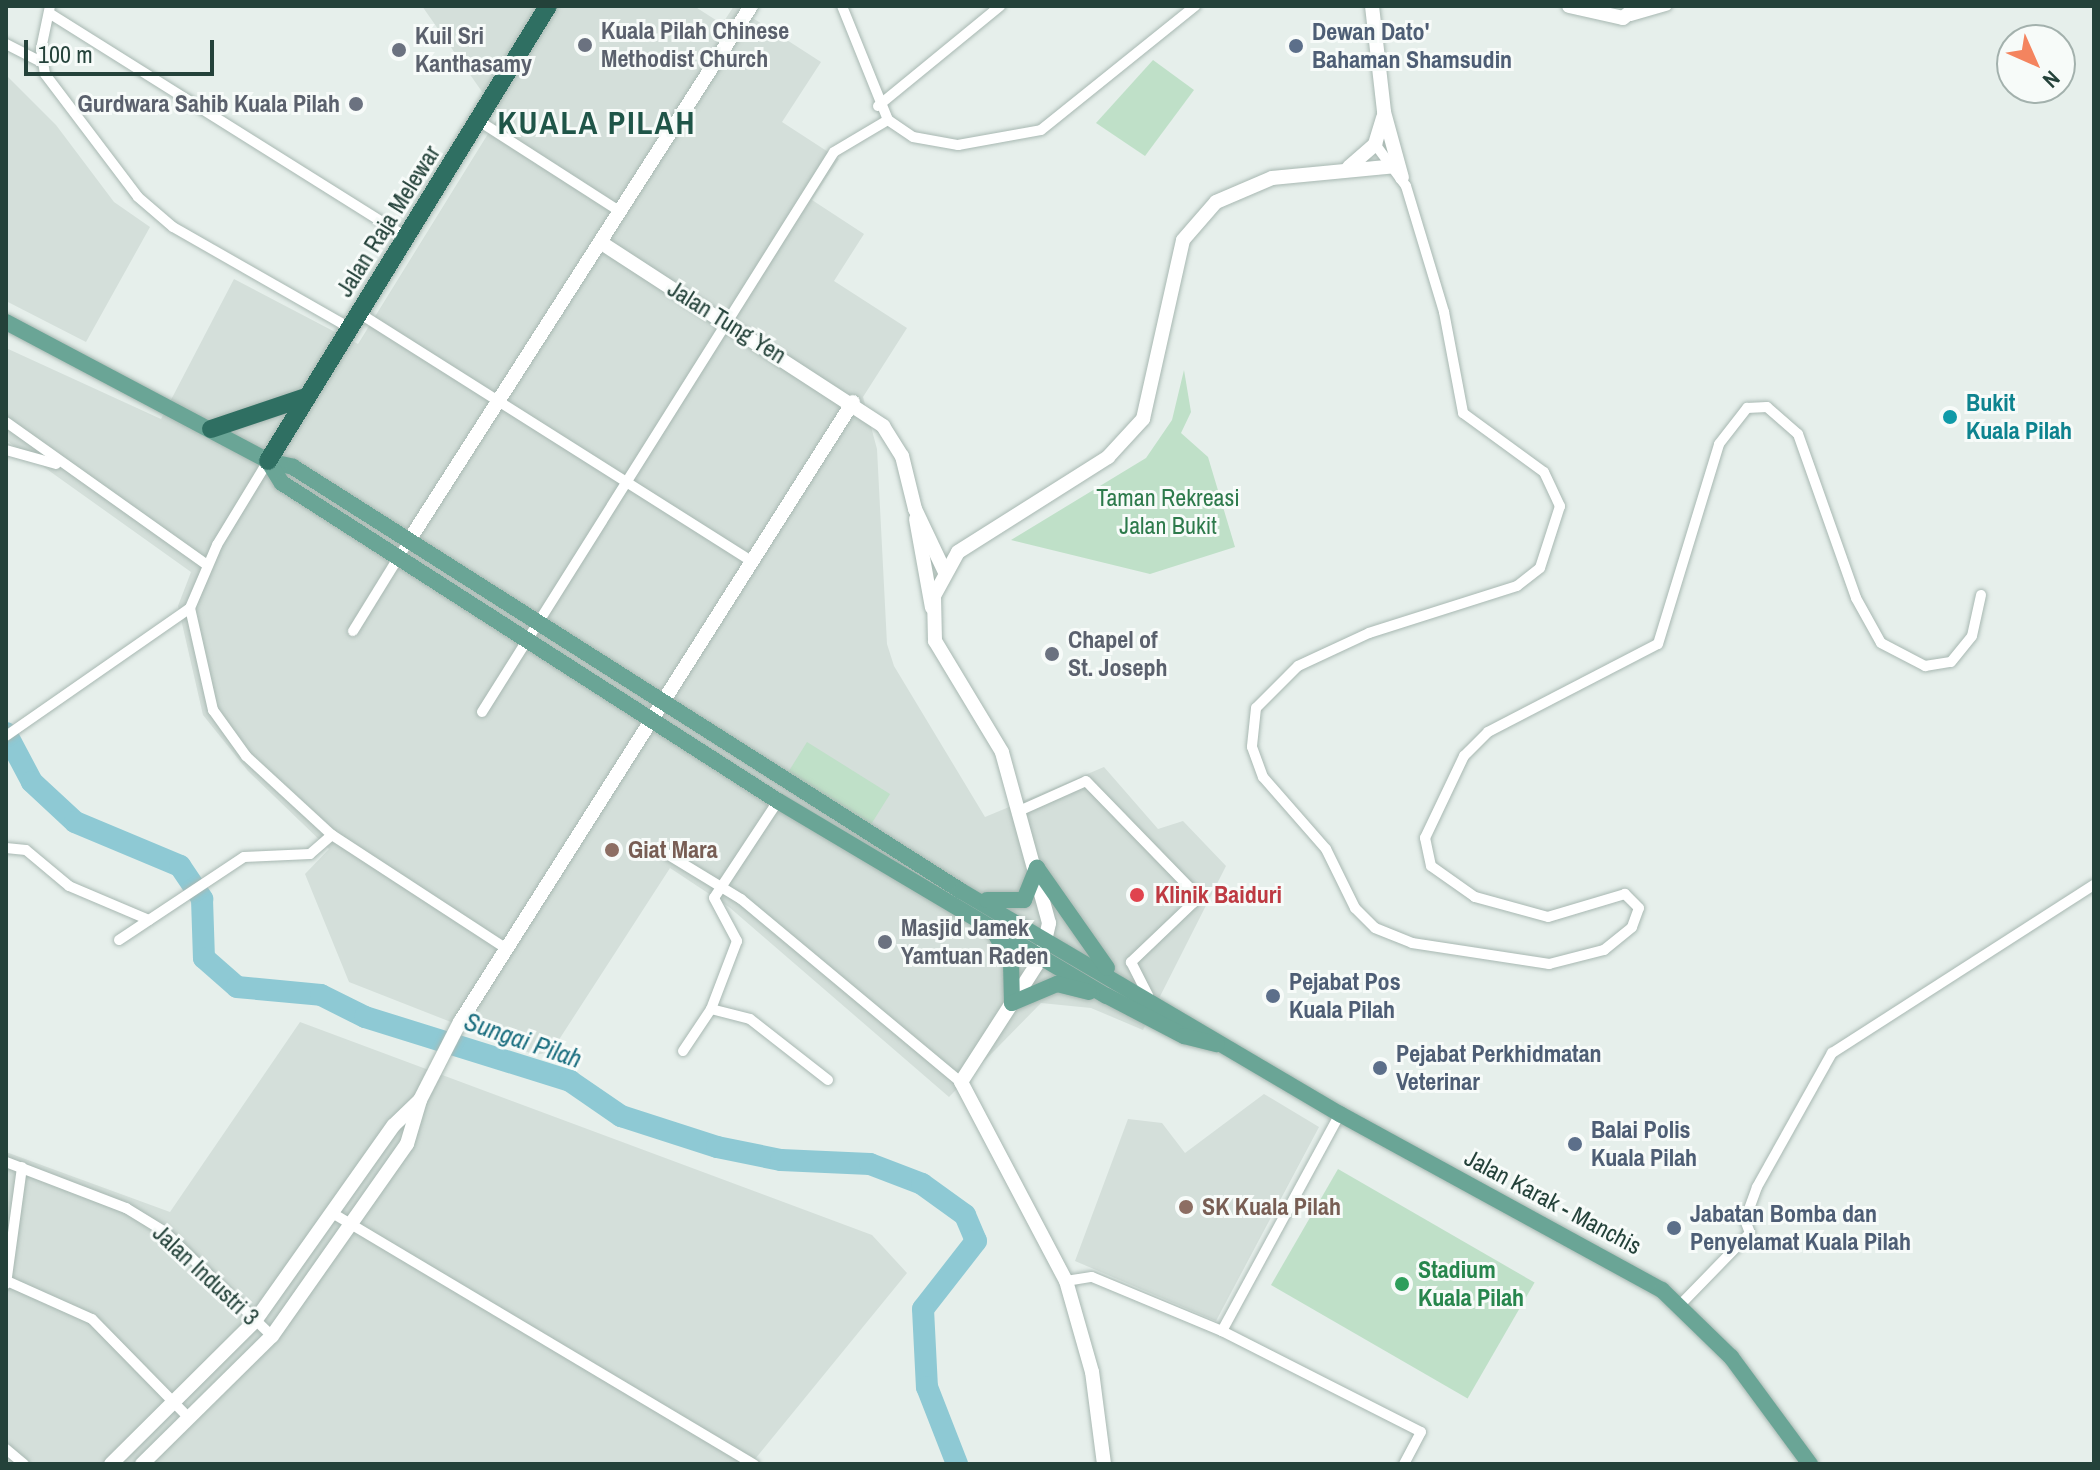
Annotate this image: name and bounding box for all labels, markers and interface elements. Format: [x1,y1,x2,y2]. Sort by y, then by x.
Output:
place label: Kuala Pilah Chinese Methodist Church [601,17,789,73]
place label: Dewan Dato' Bahaman Shamsudin [1312,18,1512,74]
place label: Kuil Sri Kanthasamy [415,22,532,78]
scale bar [28,24,218,74]
north arrow [1996,24,2076,104]
marker: Kuala Pilah Chinese Methodist Church [576,36,594,54]
marker: Dewan Dato' Bahaman Shamsudin [1287,37,1305,55]
text: 100 m [38,38,93,70]
marker: Kuil Sri Kanthasamy [390,41,408,59]
text: N [2036,64,2067,95]
place label: Gurdwara Sahib Kuala Pilah [77,90,340,118]
marker: Gurdwara Sahib Kuala Pilah [347,95,365,113]
district label: KUALA PILAH [497,104,697,142]
street label: Jalan Raja Melewar [330,140,446,302]
street label: Jalan Tung Yen [662,274,792,370]
place label: Bukit Kuala Pilah [1966,389,2072,445]
marker: Bukit Kuala Pilah [1941,408,1959,426]
park label: Taman Rekreasi Jalan Bukit [1096,484,1240,540]
place label: Chapel of St. Joseph [1068,626,1168,682]
marker: Chapel of St. Joseph [1043,645,1061,663]
place label: Giat Mara [628,836,718,864]
marker: Giat Mara [603,841,621,859]
place label: Klinik Baiduri [1155,881,1282,909]
marker: Klinik Baiduri [1126,884,1148,906]
place label: Masjid Jamek Yamtuan Raden [901,914,1049,970]
marker: Masjid Jamek Yamtuan Raden [876,933,894,951]
place label: Pejabat Pos Kuala Pilah [1289,968,1401,1024]
marker: Pejabat Pos Kuala Pilah [1264,987,1282,1005]
water label: Sungai Pilah [460,1005,586,1075]
place label: Pejabat Perkhidmatan Veterinar [1396,1040,1602,1096]
marker: Pejabat Perkhidmatan Veterinar [1371,1059,1389,1077]
place label: Balai Polis Kuala Pilah [1591,1116,1697,1172]
marker: Balai Polis Kuala Pilah [1566,1135,1584,1153]
street label: Jalan Karak - Manchis [1460,1143,1646,1261]
place label: SK Kuala Pilah [1202,1193,1341,1221]
marker: SK Kuala Pilah [1177,1198,1195,1216]
place label: Jabatan Bomba dan Penyelamat Kuala Pilah [1690,1200,1911,1256]
street label: Jalan Industri 3 [147,1219,265,1331]
marker: Jabatan Bomba dan Penyelamat Kuala Pilah [1665,1219,1683,1237]
place label: Stadium Kuala Pilah [1418,1256,1524,1312]
marker: Stadium Kuala Pilah [1393,1275,1411,1293]

